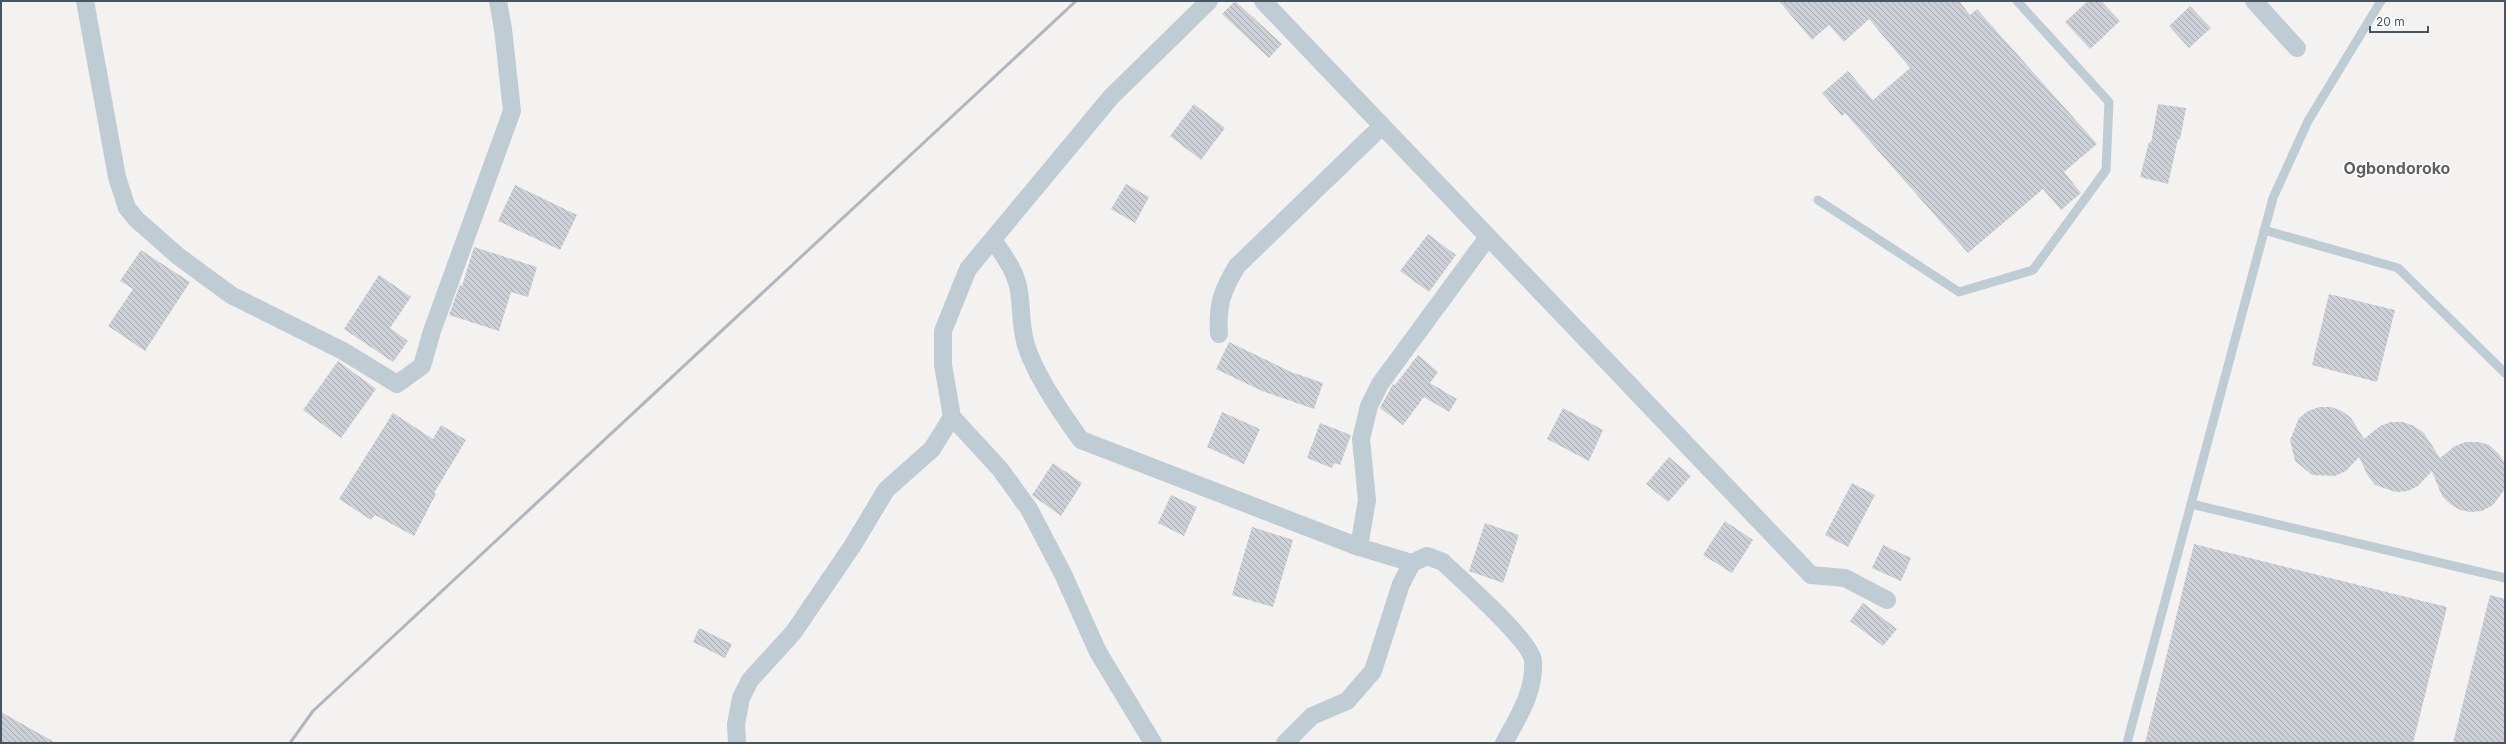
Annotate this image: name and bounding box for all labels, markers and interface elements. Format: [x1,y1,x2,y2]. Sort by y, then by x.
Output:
scale bar [2370,8,2428,34]
text: 20 m [2376,14,2405,29]
district label: Ogbondoroko [2344,158,2451,178]

